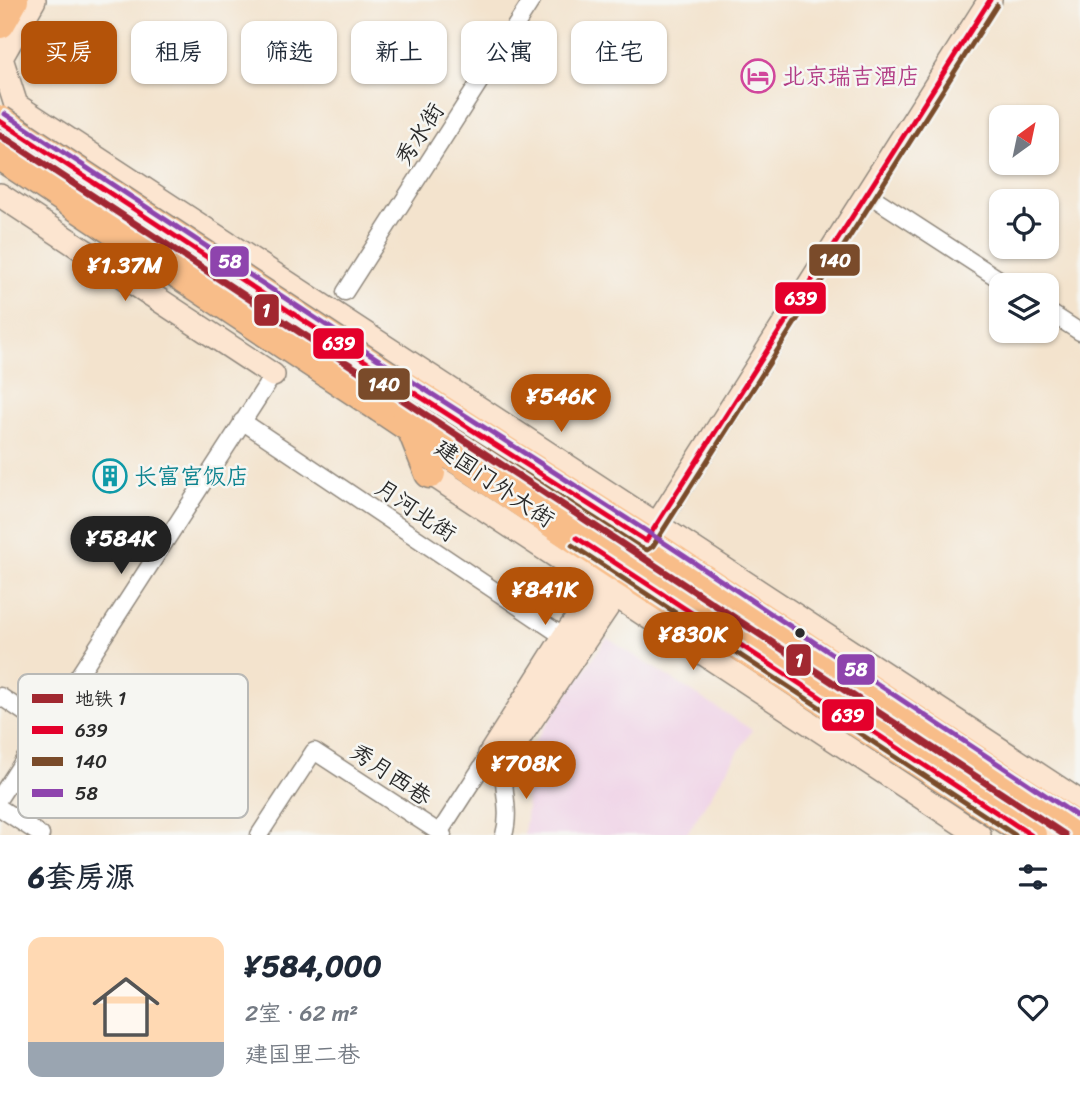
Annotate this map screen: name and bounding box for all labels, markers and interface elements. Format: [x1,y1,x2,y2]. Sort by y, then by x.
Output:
chip: 买房 [21,21,117,84]
chip: 租房 [131,21,227,84]
chip: 筛选 [241,21,337,84]
chip: 新上 [351,21,447,84]
chip: 公寓 [461,21,557,84]
chip: 住宅 [571,21,667,84]
place label: 北京瑞吉酒店 [782,56,920,97]
hotel icon: 北京瑞吉酒店 [739,57,777,95]
street label: 秀水街 [383,94,455,174]
north arrow [989,105,1059,175]
map controls [989,105,1059,343]
button: locate [989,189,1059,259]
line badge: 140 [808,243,861,277]
pin: ¥1.37M [68,244,182,303]
text: 140 [819,244,851,277]
text: ¥1.37M [88,245,162,286]
line badge: 58 [209,245,250,278]
text: 58 [218,245,242,278]
button: layers [989,273,1059,343]
line badge: 639 [774,281,827,315]
text: 639 [784,282,818,315]
line badge: 1 [253,293,280,327]
text: 1 [262,294,270,327]
line badge: 639 [312,327,365,360]
text: 639 [322,327,356,360]
line badge: 140 [357,367,411,401]
text: 140 [368,368,400,401]
pin: ¥546K [512,374,610,434]
text: ¥546K [527,376,595,417]
street label: 建国门外大街 [426,428,563,539]
place label: 长富宫饭店 [134,456,249,497]
building icon: 长富宫饭店 [91,457,129,495]
street label: 月河北街 [366,468,465,553]
pin: ¥584K [72,516,170,576]
text: ¥584K [86,518,156,559]
pin: ¥841K [496,568,594,627]
text: ¥841K [513,569,577,610]
pin: ¥830K [644,612,742,672]
text: ¥830K [659,614,727,655]
unlabelled marker [793,626,807,640]
line badge: 1 [785,643,812,677]
text: 1 [795,644,803,677]
line badge: 58 [836,653,876,686]
text: 58 [844,653,868,686]
legend [18,674,248,818]
text: 地铁 1 [75,682,126,715]
line badge: 639 [821,698,875,732]
text: 639 [831,699,865,732]
text: 639 [75,714,108,747]
street label: 秀月西巷 [341,732,441,818]
pin: ¥708K [477,742,575,801]
text: ¥708K [492,743,560,784]
text: 140 [75,745,107,778]
text: 58 [75,777,99,810]
text: 6套房源 [28,850,135,904]
icon: filters [1014,858,1052,896]
text: ¥584,000 [245,939,382,993]
icon: home [84,965,168,1049]
icon: heart [1014,988,1052,1026]
text: 2室 · 62 m² [245,993,358,1034]
text: 建国里二巷 [245,1034,360,1075]

